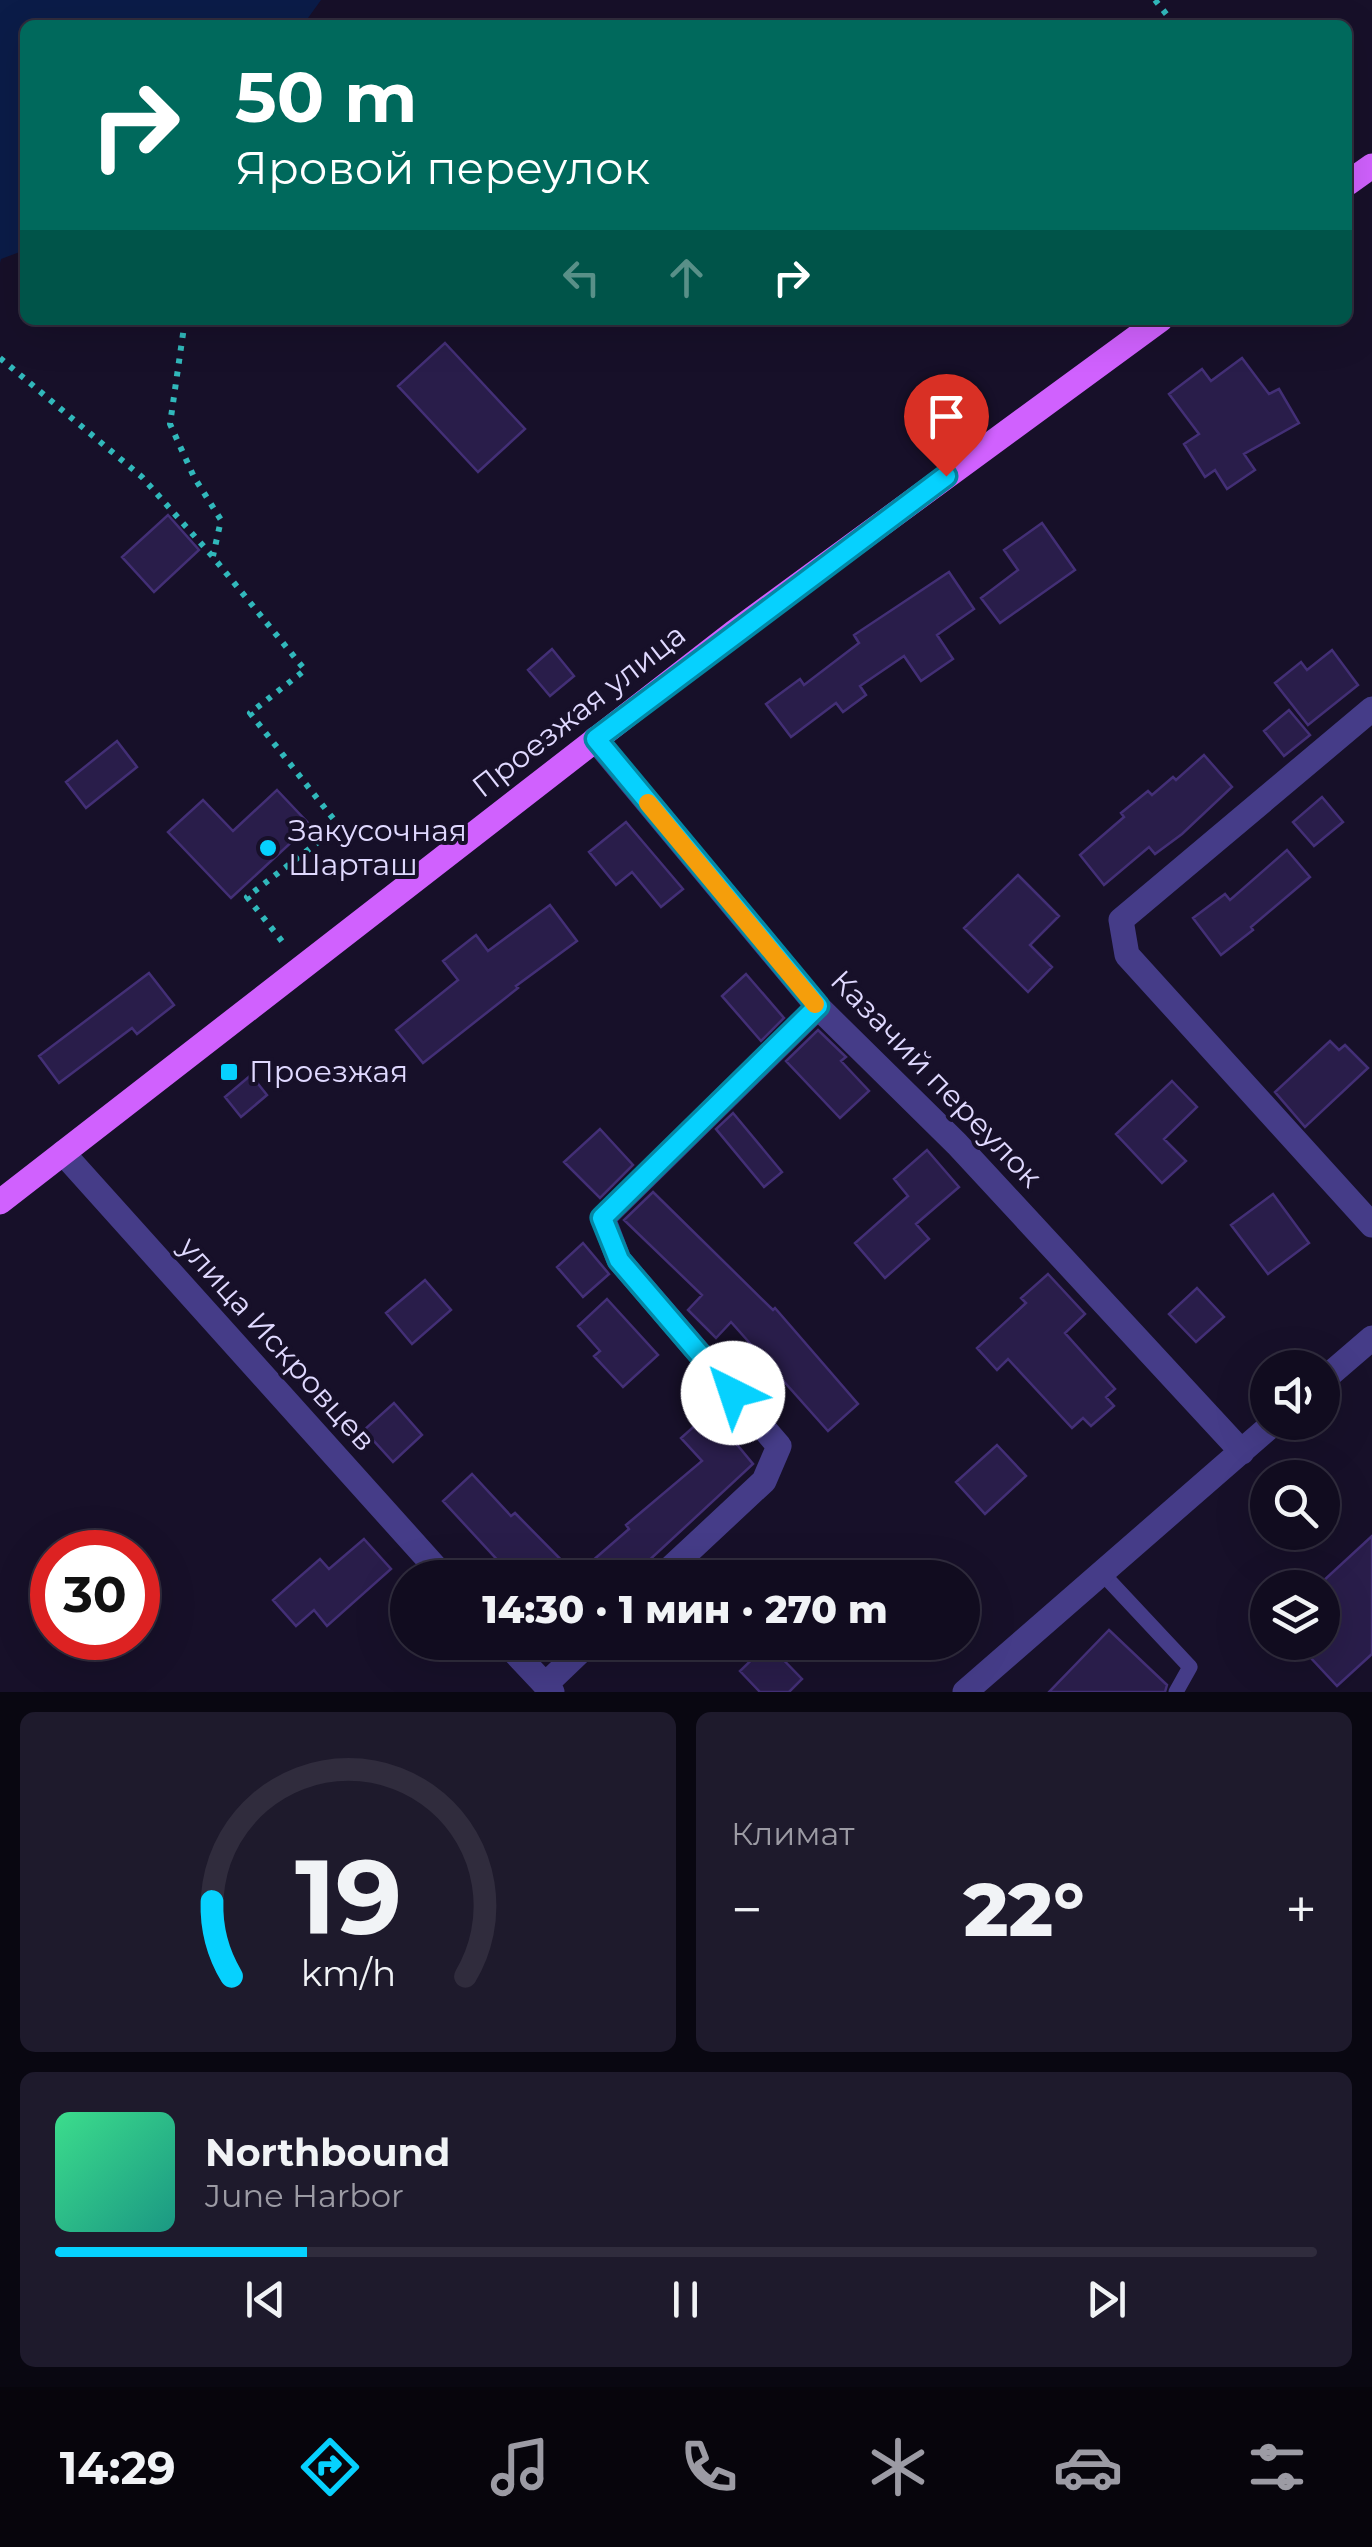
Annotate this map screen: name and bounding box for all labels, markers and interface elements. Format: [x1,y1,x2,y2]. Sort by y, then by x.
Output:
text: 50 m [235,54,417,140]
icon: right [70,60,200,190]
text: Яровой переулок [235,140,650,195]
icon: left [554,250,609,305]
icon: ahead [659,250,714,305]
icon: right [764,250,819,305]
pin [904,374,989,477]
icon: arrive [919,389,974,444]
street label: Проезжая улица [465,616,693,805]
place label: Закусочная Шарташ [288,812,467,883]
marker: Закусочная Шарташ [257,837,279,859]
street label: Казачий переулок [823,962,1050,1195]
place label: Проезжая [249,1053,408,1090]
marker: Проезжая [218,1061,240,1083]
street label: улица Искровцев [171,1228,383,1459]
position arrow [681,1341,785,1445]
map controls [1250,1350,1340,1660]
button: sound [1250,1350,1340,1440]
button: search [1250,1460,1340,1550]
speed limit sign: 30 [30,1530,160,1660]
button: layers [1250,1570,1340,1660]
text: 14:30 · 1 мин · 270 m [482,1586,888,1633]
text: Климат [731,1814,854,1853]
text: 19 [294,1833,402,1960]
text: 22° [963,1863,1085,1955]
text: − [731,1876,763,1943]
text: + [1285,1876,1317,1943]
text: km/h [300,1951,396,1995]
text: Northbound [205,2129,450,2176]
text: June Harbor [205,2176,404,2215]
icon: previous [238,2272,293,2327]
icon: pause [658,2272,713,2327]
icon: next [1079,2272,1134,2327]
icon: directions [295,2432,365,2502]
icon: music [485,2432,555,2502]
icon: phone [674,2432,744,2502]
icon: climate [863,2432,933,2502]
icon: car [1053,2432,1123,2502]
icon: filters [1242,2432,1312,2502]
text: 14:29 [60,2440,176,2495]

